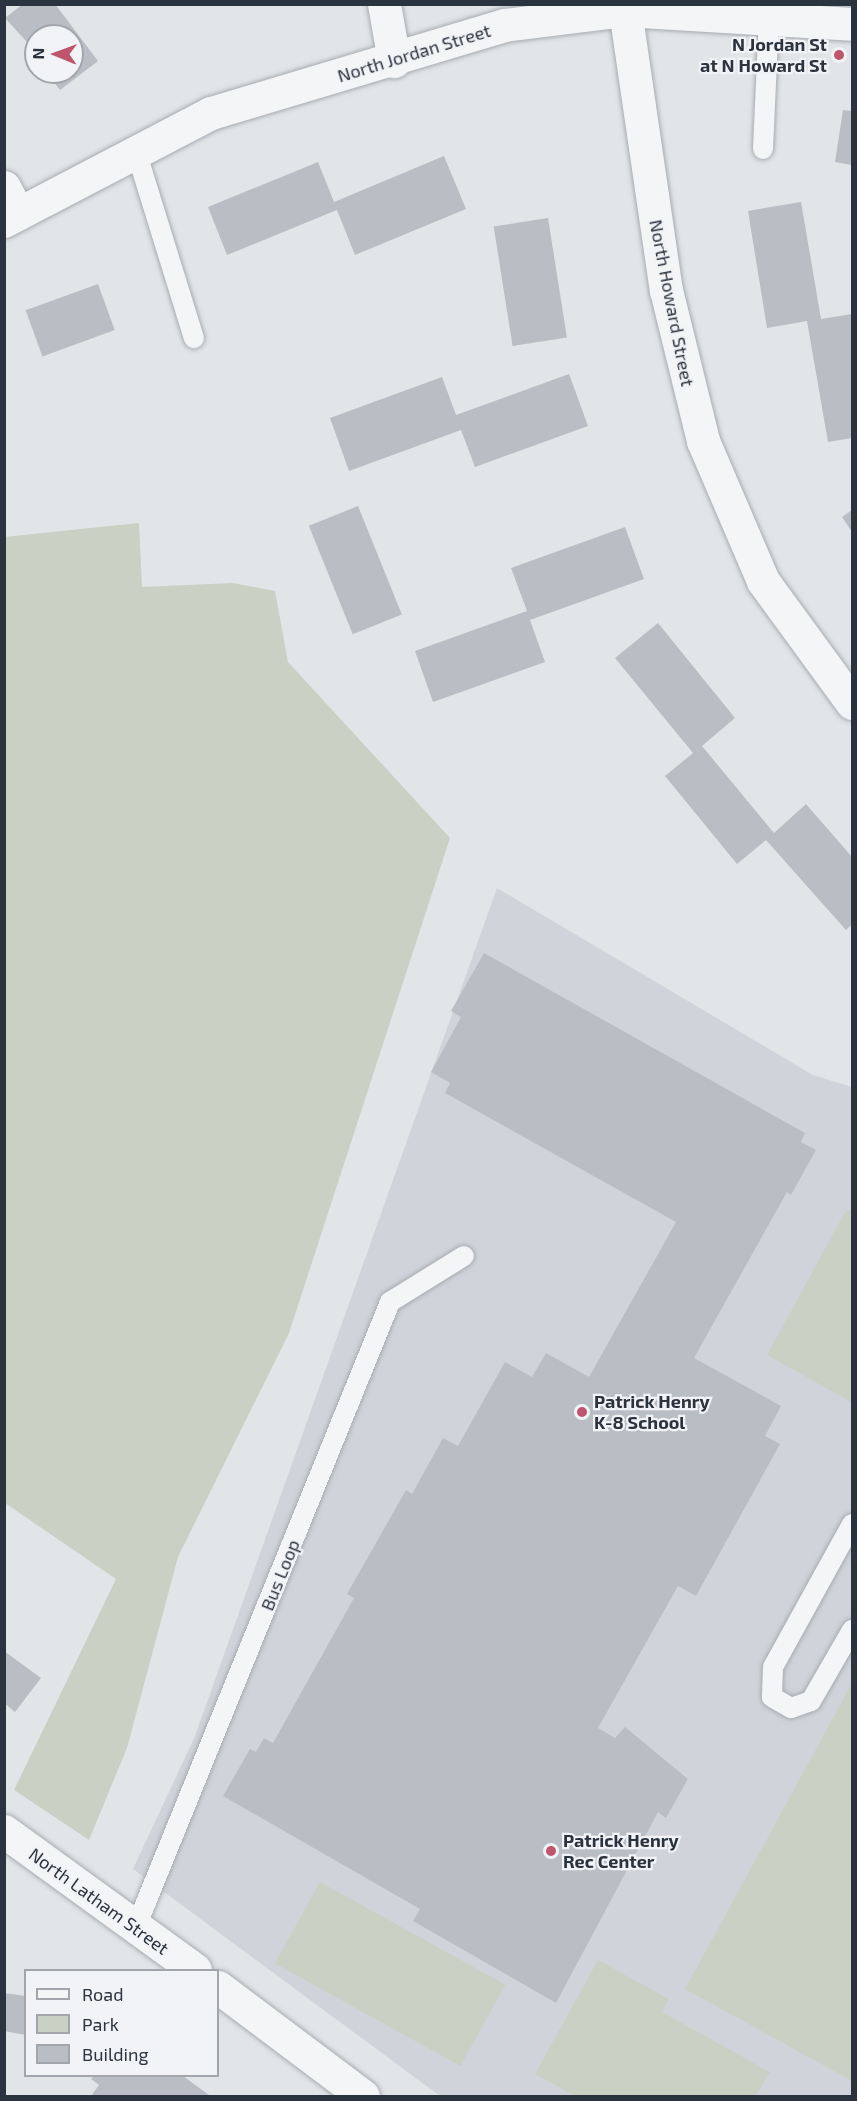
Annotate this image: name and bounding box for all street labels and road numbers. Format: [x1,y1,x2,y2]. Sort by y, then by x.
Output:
street label: North Jordan Street [335,19,493,87]
street label: North Howard Street [645,218,699,388]
street label: Bus Loop [256,1536,304,1614]
street label: North Latham Street [25,1843,173,1959]

